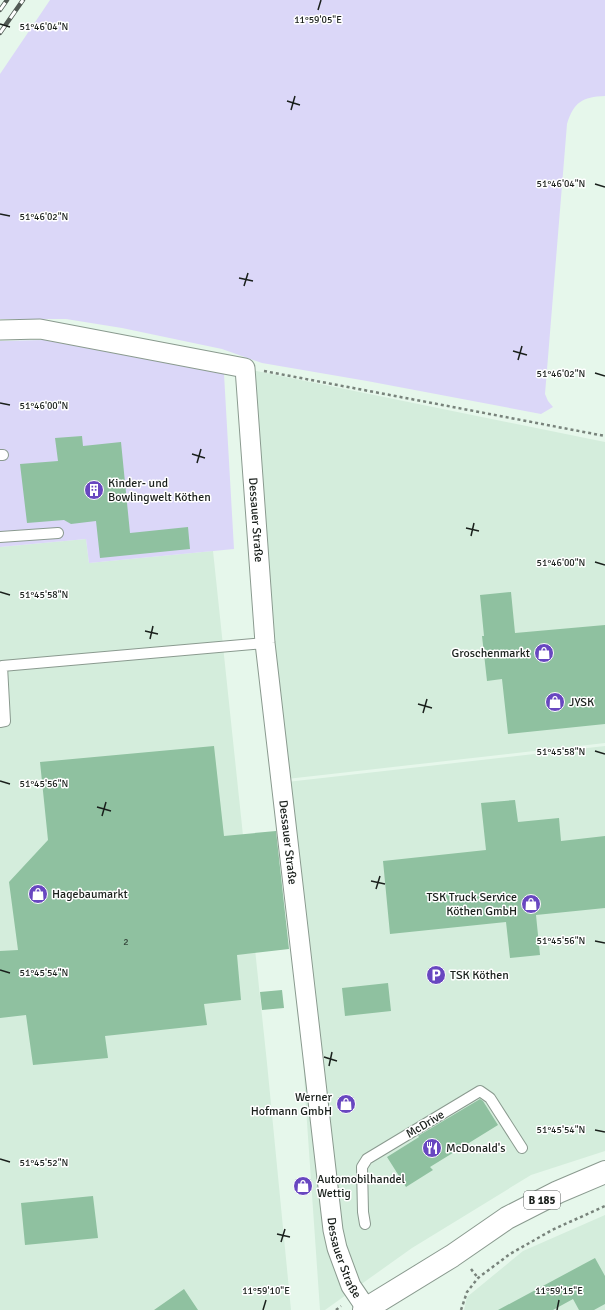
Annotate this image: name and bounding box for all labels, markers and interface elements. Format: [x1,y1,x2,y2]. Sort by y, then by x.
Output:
text: 11°59'05"E [294,14,342,26]
text: 51°46'04"N [20,21,68,33]
text: 51°46'04"N [537,178,585,190]
text: 51°46'02"N [20,211,68,223]
text: 51°46'02"N [537,368,585,380]
text: 51°46'00"N [20,400,68,412]
place label: Kinder- und Bowlingwelt Köthen [108,476,211,505]
street label: Dessauer Straße [245,477,266,563]
building icon: Kinder- und Bowlingwelt Köthen [83,479,105,501]
text: 51°46'00"N [537,557,585,569]
text: 51°45'58"N [20,589,68,601]
shop icon: Groschenmarkt [533,642,555,664]
place label: Groschenmarkt [452,646,530,661]
shop icon: JYSK [544,691,566,713]
place label: JYSK [569,695,594,710]
text: 51°45'58"N [537,746,585,758]
text: 51°45'56"N [20,778,68,790]
street label: Dessauer Straße [275,799,300,885]
shop icon: Hagebaumarkt [27,883,49,905]
place label: Hagebaumarkt [52,887,128,902]
place label: TSK Truck Service Köthen GmbH [426,890,517,919]
shop icon: TSK Truck Service Köthen GmbH [520,893,542,915]
text: 51°45'56"N [537,935,585,947]
house number: 2 [123,936,129,948]
parking icon: TSK Köthen [425,964,447,986]
text: 51°45'54"N [20,967,68,979]
place label: TSK Köthen [450,968,509,983]
place label: Werner Hofmann GmbH [251,1090,333,1119]
shop icon: Werner Hofmann GmbH [335,1093,357,1115]
street label: McDrive [403,1107,447,1142]
text: 51°45'54"N [537,1124,585,1136]
restaurant icon: McDonald's [421,1137,443,1159]
place label: McDonald's [446,1141,506,1156]
text: 51°45'52"N [20,1157,68,1169]
place label: Automobilhandel Wettig [317,1172,406,1201]
shop icon: Automobilhandel Wettig [292,1175,314,1197]
road number: B 185 [524,1191,560,1209]
street label: Dessauer Straße [324,1216,364,1301]
text: 11°59'10"E [242,1285,290,1297]
text: 11°59'15"E [535,1285,583,1297]

